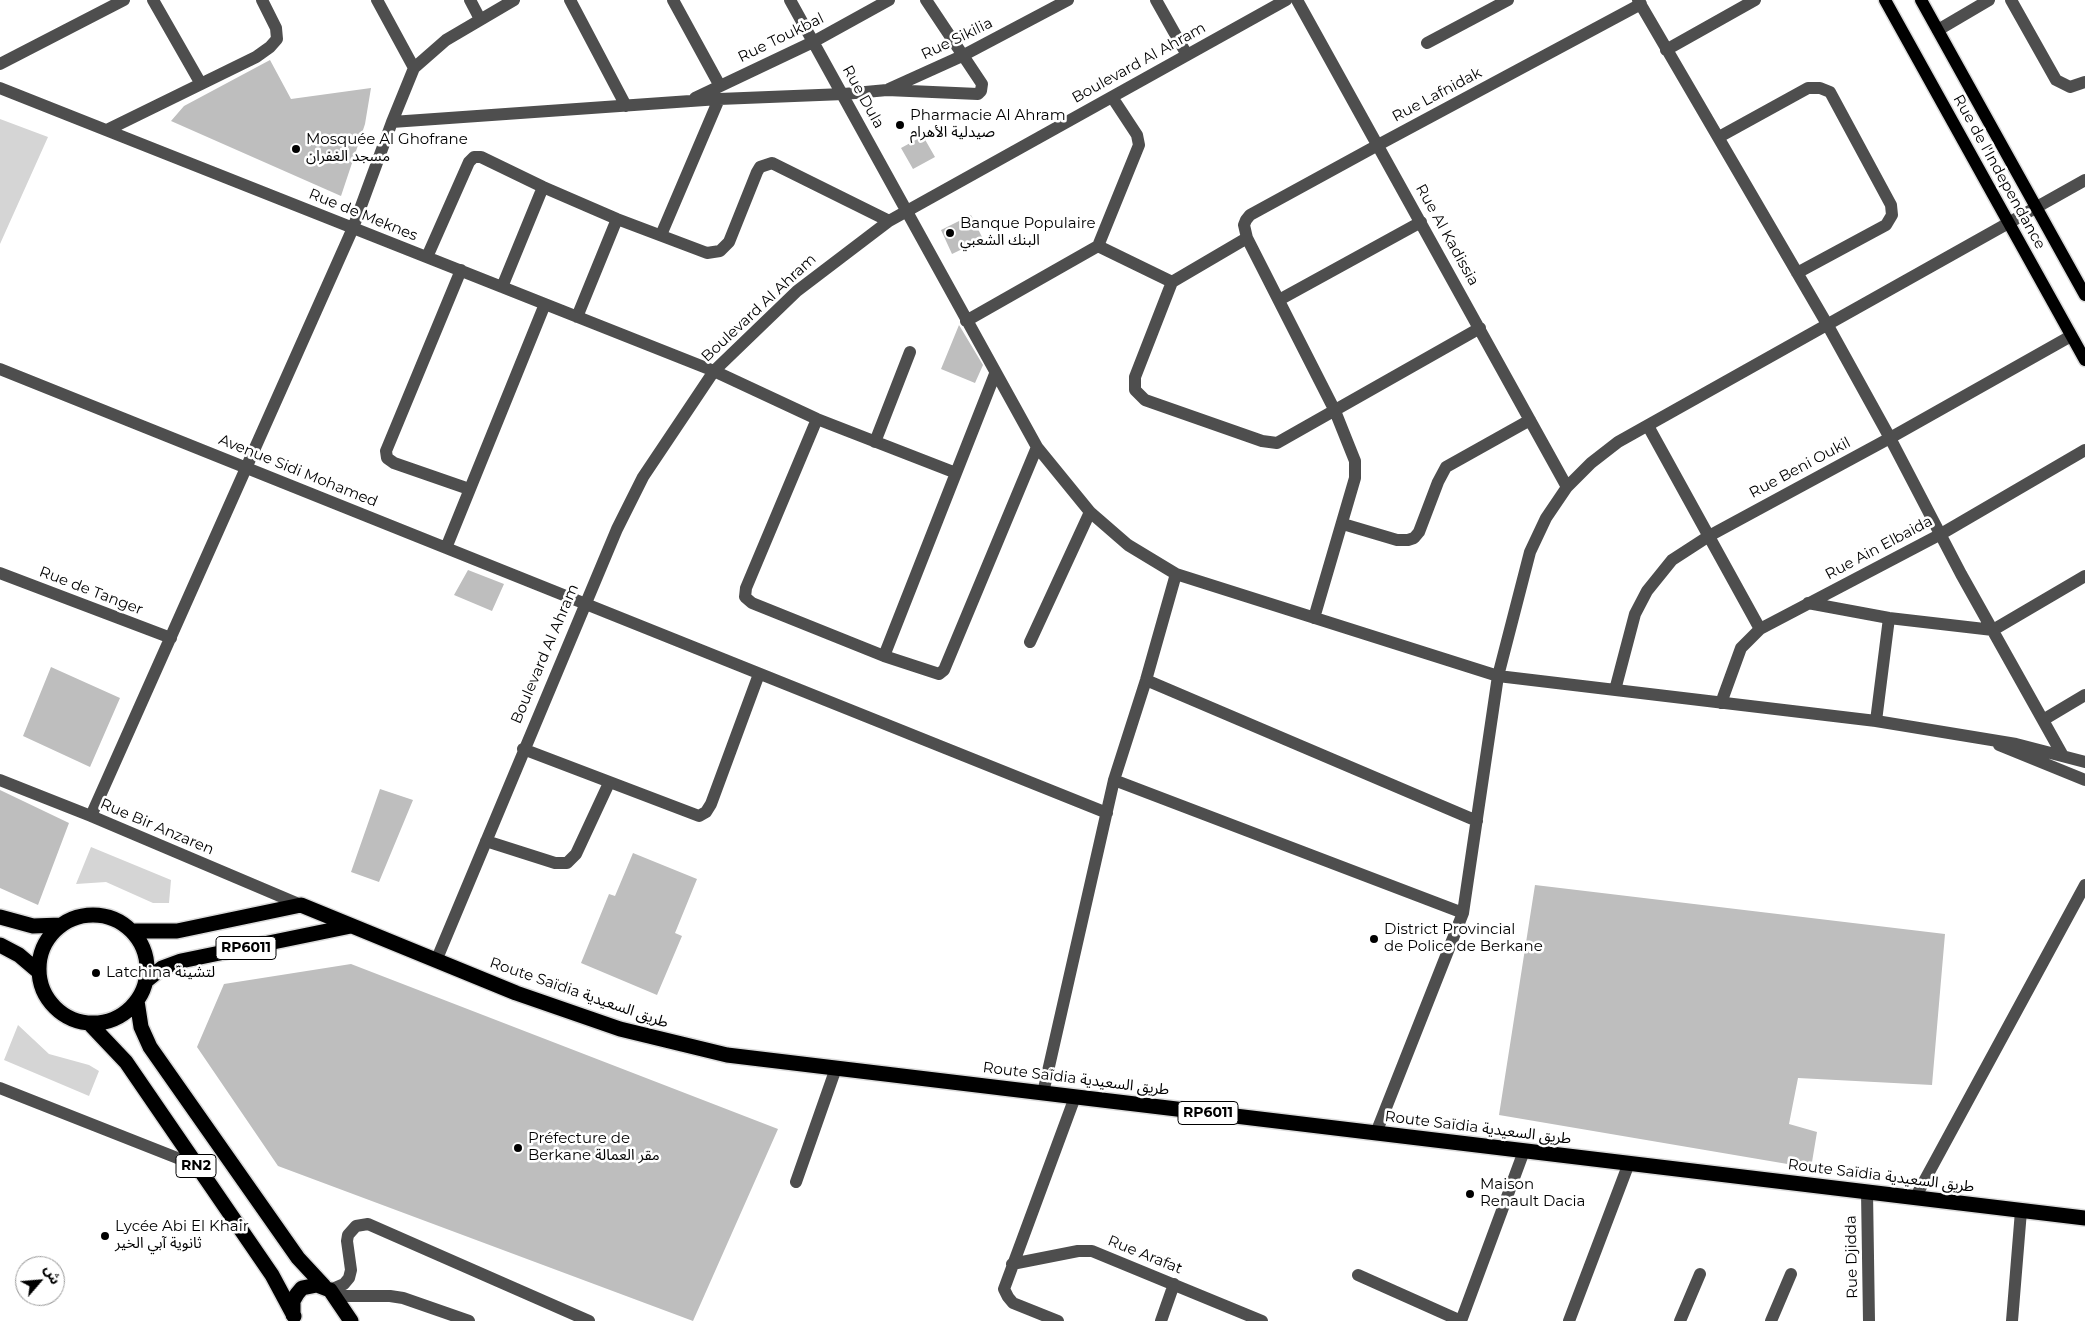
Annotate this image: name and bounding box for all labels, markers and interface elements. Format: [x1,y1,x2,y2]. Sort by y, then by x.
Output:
street label: Rue Toukbal [735,9,827,67]
street label: Rue Sikilia [918,14,996,64]
street label: Boulevard Al Ahram [1069,19,1209,107]
street label: Rue Dula [838,62,888,132]
street label: Rue Lafnidak [1389,64,1485,126]
street label: Rue de l'Independance [1949,92,2049,252]
place label: Pharmacie Al Ahram صيدلية الأهرام [910,107,1066,142]
marker: Pharmacie Al Ahram صيدلية الأهرام [894,119,906,131]
place label: Mosquée Al Ghofrane مسجد الغفران [306,131,468,166]
marker: Mosquée Al Ghofrane مسجد الغفران [290,143,302,155]
street label: Rue Al Kadissia [1412,181,1482,289]
street label: Rue de Meknes [306,185,420,245]
place label: Banque Populaire البنك الشعبي [960,215,1096,250]
marker: Banque Populaire البنك الشعبي [944,227,956,239]
street label: Boulevard Al Ahram [698,250,820,366]
street label: Avenue Sidi Mohamed [216,431,380,511]
street label: Rue Beni Oukil [1746,434,1854,502]
street label: Rue Ain Elbaida [1822,512,1936,584]
street label: Rue de Tanger [37,563,145,619]
street label: Boulevard Al Ahram [507,581,583,727]
street label: Rue Bir Anzaren [97,795,217,859]
place label: District Provincial de Police de Berkane [1384,921,1543,956]
marker: District Provincial de Police de Berkane [1368,933,1380,945]
road number: RP6011 [216,936,276,960]
street label: Route Saïdia طريق السعيدية [487,954,671,1032]
place label: Latchina لتشينة [106,964,215,982]
marker: Latchina لتشينة [90,967,102,979]
street label: Route Saïdia طريق السعيدية [982,1059,1170,1099]
road number: RP6011 [1178,1102,1238,1124]
street label: Route Saïdia طريق السعيدية [1384,1108,1572,1148]
place label: Préfecture de Berkane مقر العمالة [528,1130,660,1165]
marker: Préfecture de Berkane مقر العمالة [512,1142,524,1154]
road number: RN2 [176,1154,216,1178]
street label: Route Saïdia طريق السعيدية [1787,1156,1975,1196]
place label: Maison Renault Dacia [1480,1176,1585,1211]
marker: Maison Renault Dacia [1464,1188,1476,1200]
street label: Rue Djidda [1842,1215,1862,1299]
place label: Lycée Abi El Khair ثانوية آبي الخير [115,1218,249,1253]
marker: Lycée Abi El Khair ثانوية آبي الخير [99,1230,111,1242]
street label: Rue Arafat [1105,1232,1185,1278]
north arrow [15,1256,65,1306]
text: ش [40,1262,65,1287]

